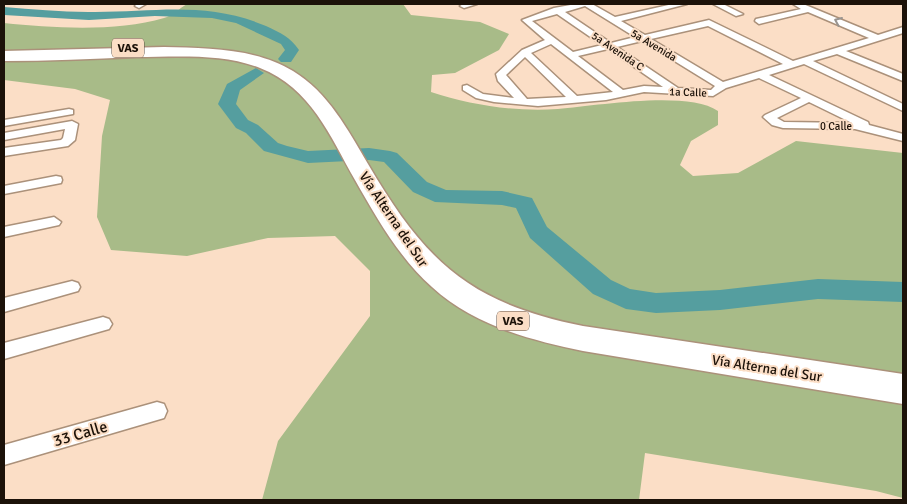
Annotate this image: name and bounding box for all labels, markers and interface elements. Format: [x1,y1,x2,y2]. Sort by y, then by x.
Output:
one-way arrow [834,16,843,27]
street label: 5a Avenida [628,27,679,64]
street label: 5a Avenida C [589,29,647,74]
road number: VAS [112,38,144,58]
street label: 1a Calle [669,85,707,100]
street label: 0 Calle [820,120,852,133]
street label: Vía Alterna del Sur [355,168,432,271]
road number: VAS [497,312,529,331]
street label: Vía Alterna del Sur [711,351,824,386]
street label: 33 Calle [51,417,110,451]

